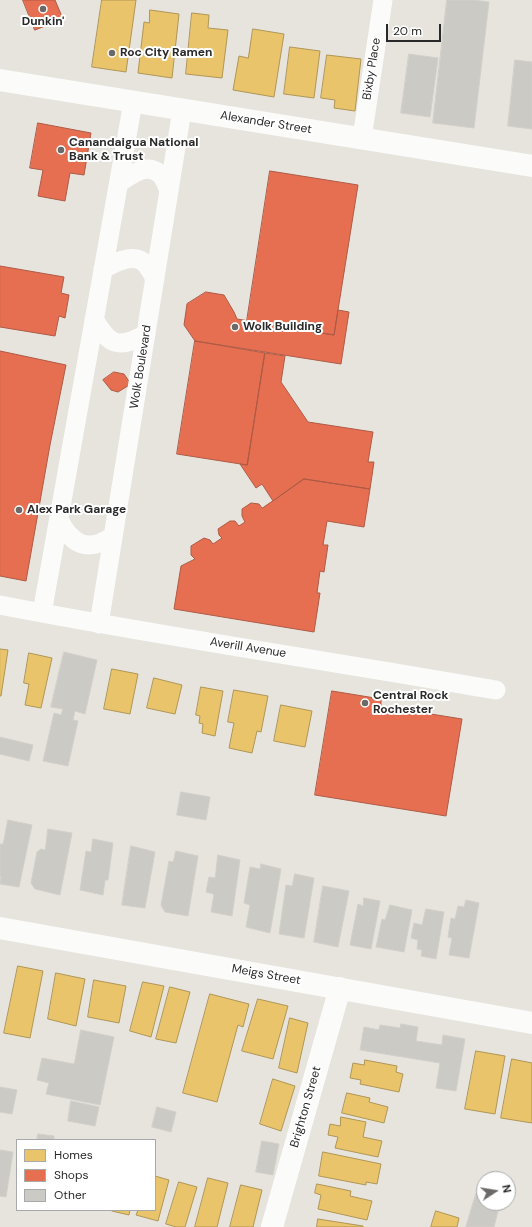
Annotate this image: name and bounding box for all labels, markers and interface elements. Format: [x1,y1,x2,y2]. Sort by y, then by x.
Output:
marker: Dunkin' [38,4,48,14]
place label: Dunkin' [22,15,64,29]
scale bar [388,16,443,42]
text: 20 m [393,23,422,39]
street label: Bixby Place [360,37,384,101]
place label: Roc City Ramen [120,46,212,60]
marker: Roc City Ramen [107,48,117,58]
street label: Alexander Street [219,109,313,137]
place label: Canandaigua National Bank & Trust [69,136,198,164]
marker: Canandaigua National Bank & Trust [56,145,66,155]
place label: Wolk Building [243,320,322,334]
marker: Wolk Building [230,322,240,332]
street label: Wolk Boulevard [127,324,155,410]
place label: Alex Park Garage [27,503,126,517]
marker: Alex Park Garage [14,505,24,515]
street label: Averill Avenue [209,635,287,661]
place label: Central Rock Rochester [373,689,448,717]
marker: Central Rock Rochester [360,698,370,708]
street label: Meigs Street [230,962,302,988]
street label: Brighton Street [288,1065,324,1149]
legend [16,1139,156,1211]
text: Homes [54,1147,93,1163]
text: Shops [54,1167,89,1183]
north arrow [476,1171,516,1211]
text: N [499,1183,514,1194]
text: Other [54,1187,86,1203]

